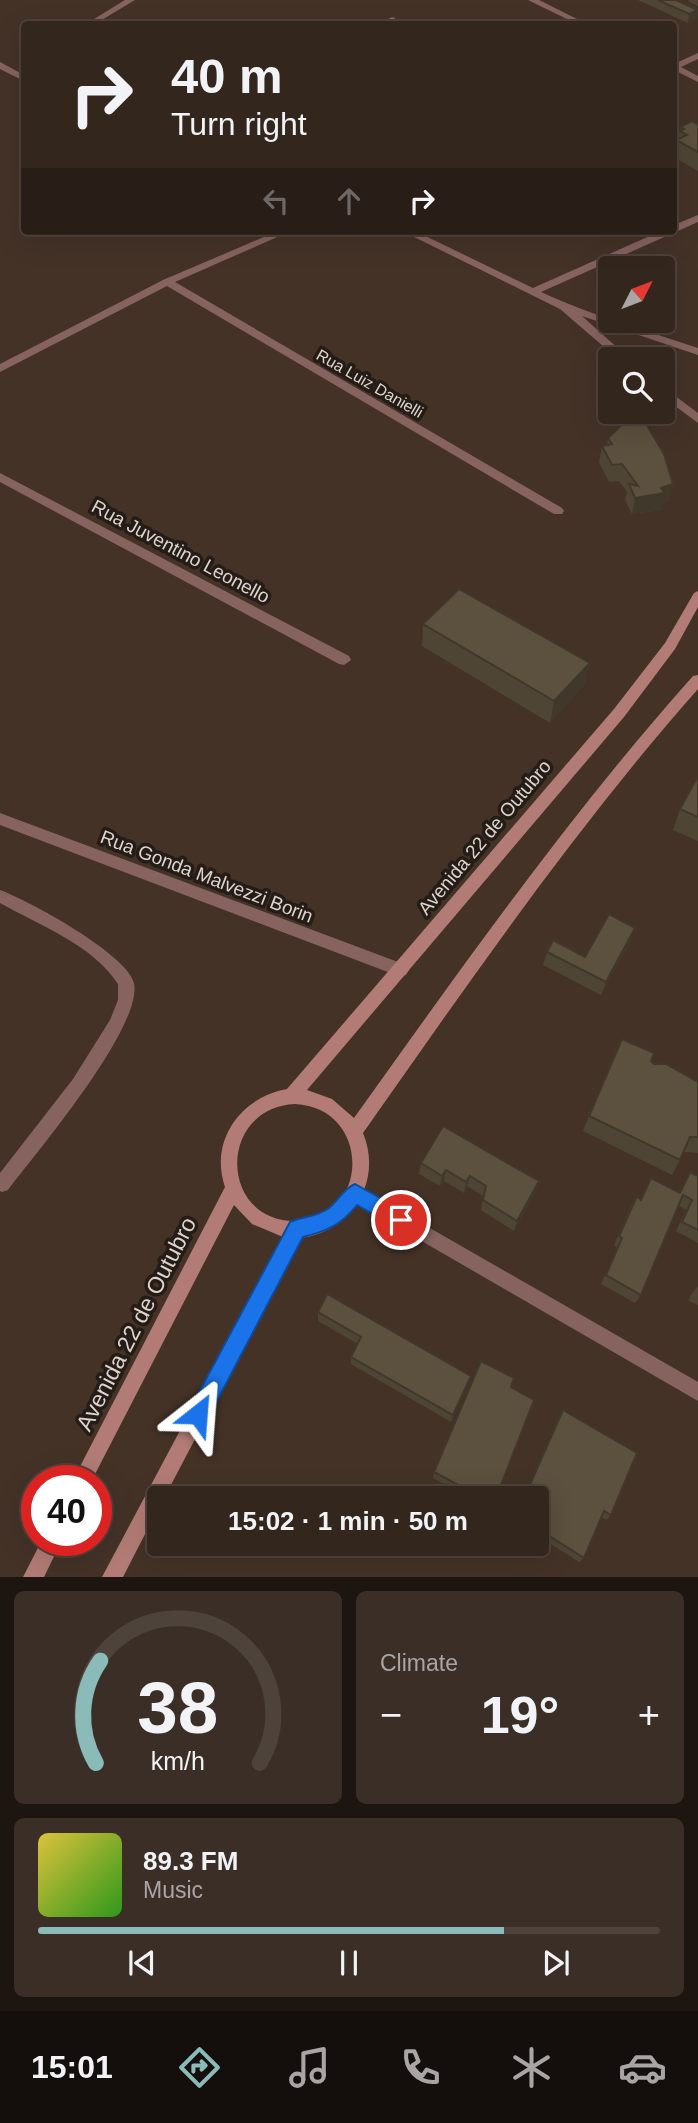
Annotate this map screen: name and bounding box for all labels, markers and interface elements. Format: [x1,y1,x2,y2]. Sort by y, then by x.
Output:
icon: right [56,49,147,140]
text: 40 m [171,49,283,103]
text: Turn right [171,106,307,142]
icon: left [257,182,295,220]
icon: ahead [330,182,368,220]
icon: right [403,182,441,220]
north arrow [598,256,676,332]
map controls [598,256,675,424]
street label: Rua Luiz Danielli [314,346,426,421]
button: search [598,347,675,424]
street label: Rua Juventino Leonello [88,496,273,607]
street label: Avenida 22 de Outubro [414,756,555,919]
street label: Rua Gonda Malvezzi Borin [98,826,316,927]
pin [371,1190,431,1250]
icon: arrive [382,1201,420,1239]
street label: Avenida 22 de Outubro [71,1213,201,1435]
position arrow [161,1377,235,1451]
speed limit sign: 40 [21,1465,112,1556]
text: 15:02 · 1 min · 50 m [228,1506,468,1536]
text: Climate [380,1650,458,1676]
text: 38 [138,1668,218,1749]
text: 19° [481,1686,559,1744]
text: − [380,1694,402,1736]
text: + [638,1694,660,1736]
text: km/h [151,1747,205,1775]
text: 89.3 FM [143,1846,238,1876]
text: Music [143,1877,203,1903]
icon: previous [123,1944,161,1982]
icon: pause [330,1944,368,1982]
icon: next [537,1944,575,1982]
icon: directions [175,2043,224,2092]
icon: music [285,2043,334,2092]
icon: phone [396,2043,445,2092]
icon: climate [507,2043,556,2092]
icon: car [618,2043,667,2092]
text: 15:01 [31,2049,113,2085]

